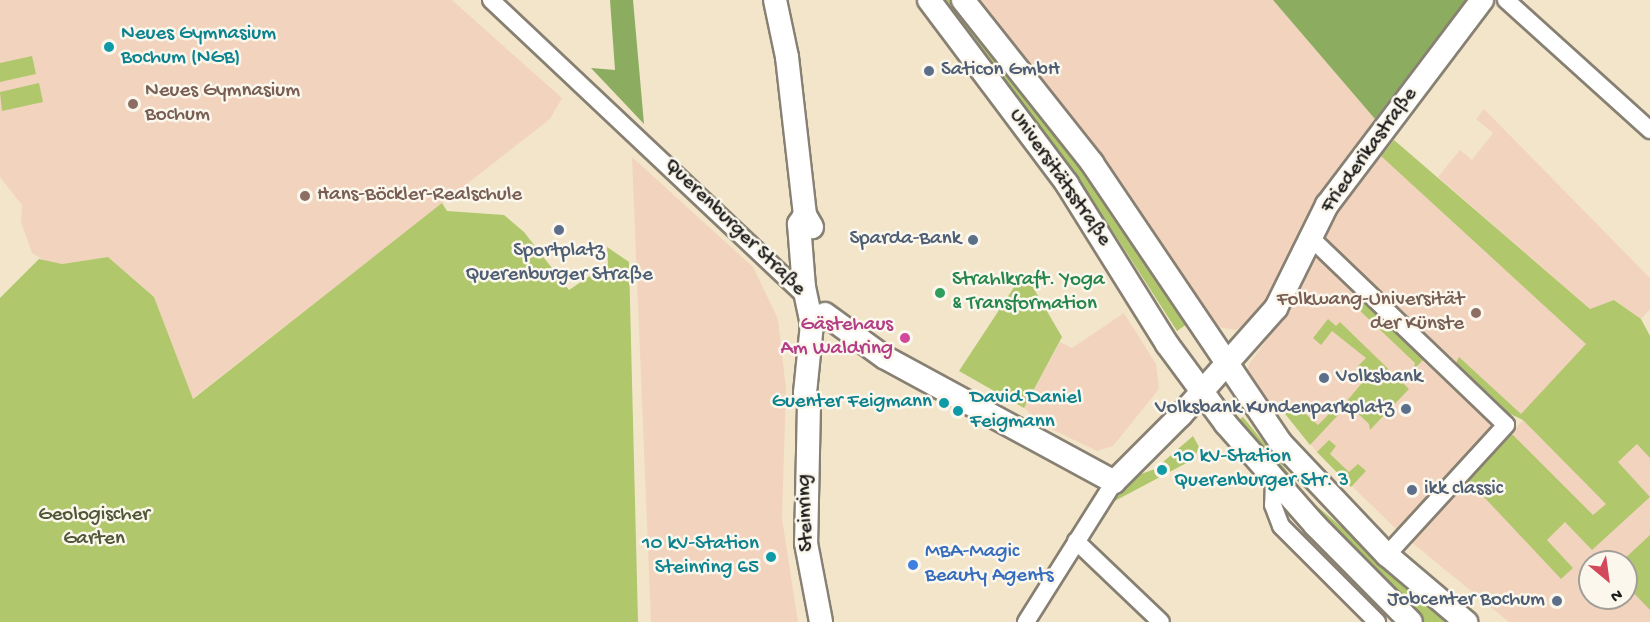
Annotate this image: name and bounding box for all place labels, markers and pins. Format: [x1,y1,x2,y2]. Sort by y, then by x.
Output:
place label: Neues Gymnasium Bochum (NGB) [121,22,276,72]
marker: Neues Gymnasium Bochum (NGB) [102,40,116,54]
place label: Saticon GmbH [941,58,1060,84]
marker: Saticon GmbH [922,64,936,78]
place label: Neues Gymnasium Bochum [145,79,300,129]
marker: Neues Gymnasium Bochum [126,97,140,111]
place label: Hans-Böckler-Realschule [317,183,522,209]
marker: Hans-Böckler-Realschule [298,189,312,203]
marker: Sportplatz Querenburger Straße [552,223,566,237]
place label: Sparda-Bank [850,227,961,253]
marker: Sparda-Bank [966,233,980,247]
place label: Sportplatz Querenburger Straße [465,239,653,289]
place label: Strahlkraft. Yoga & Transformation [952,268,1105,318]
marker: Strahlkraft. Yoga & Transformation [933,286,947,300]
place label: Folkwang-Universität der Künste [1277,288,1464,338]
marker: Folkwang-Universität der Künste [1469,306,1483,320]
place label: Gästehaus Am Waldring [780,313,893,363]
marker: Gästehaus Am Waldring [898,331,912,345]
place label: Volksbank [1336,365,1422,391]
marker: Volksbank [1317,371,1331,385]
place label: David Daniel Feigmann [970,386,1082,436]
place label: Guenter Feigmann [772,390,932,416]
marker: Guenter Feigmann [937,396,951,410]
place label: Volksbank Kundenparkplatz [1155,396,1394,422]
marker: Volksbank Kundenparkplatz [1399,402,1413,416]
marker: David Daniel Feigmann [951,404,965,418]
place label: 10 kV-Station Querenburger Str. 3 [1174,445,1349,495]
marker: 10 kV-Station Querenburger Str. 3 [1155,463,1169,477]
place label: ikk classic [1424,477,1503,503]
marker: ikk classic [1405,483,1419,497]
place label: 10 kV-Station Steinring 65 [642,532,759,582]
place label: MBA-Magic Beauty Agents [925,540,1053,590]
marker: 10 kV-Station Steinring 65 [764,550,778,564]
marker: MBA-Magic Beauty Agents [906,558,920,572]
place label: Jobcenter Bochum [1387,588,1545,614]
marker: Jobcenter Bochum [1550,594,1564,608]

